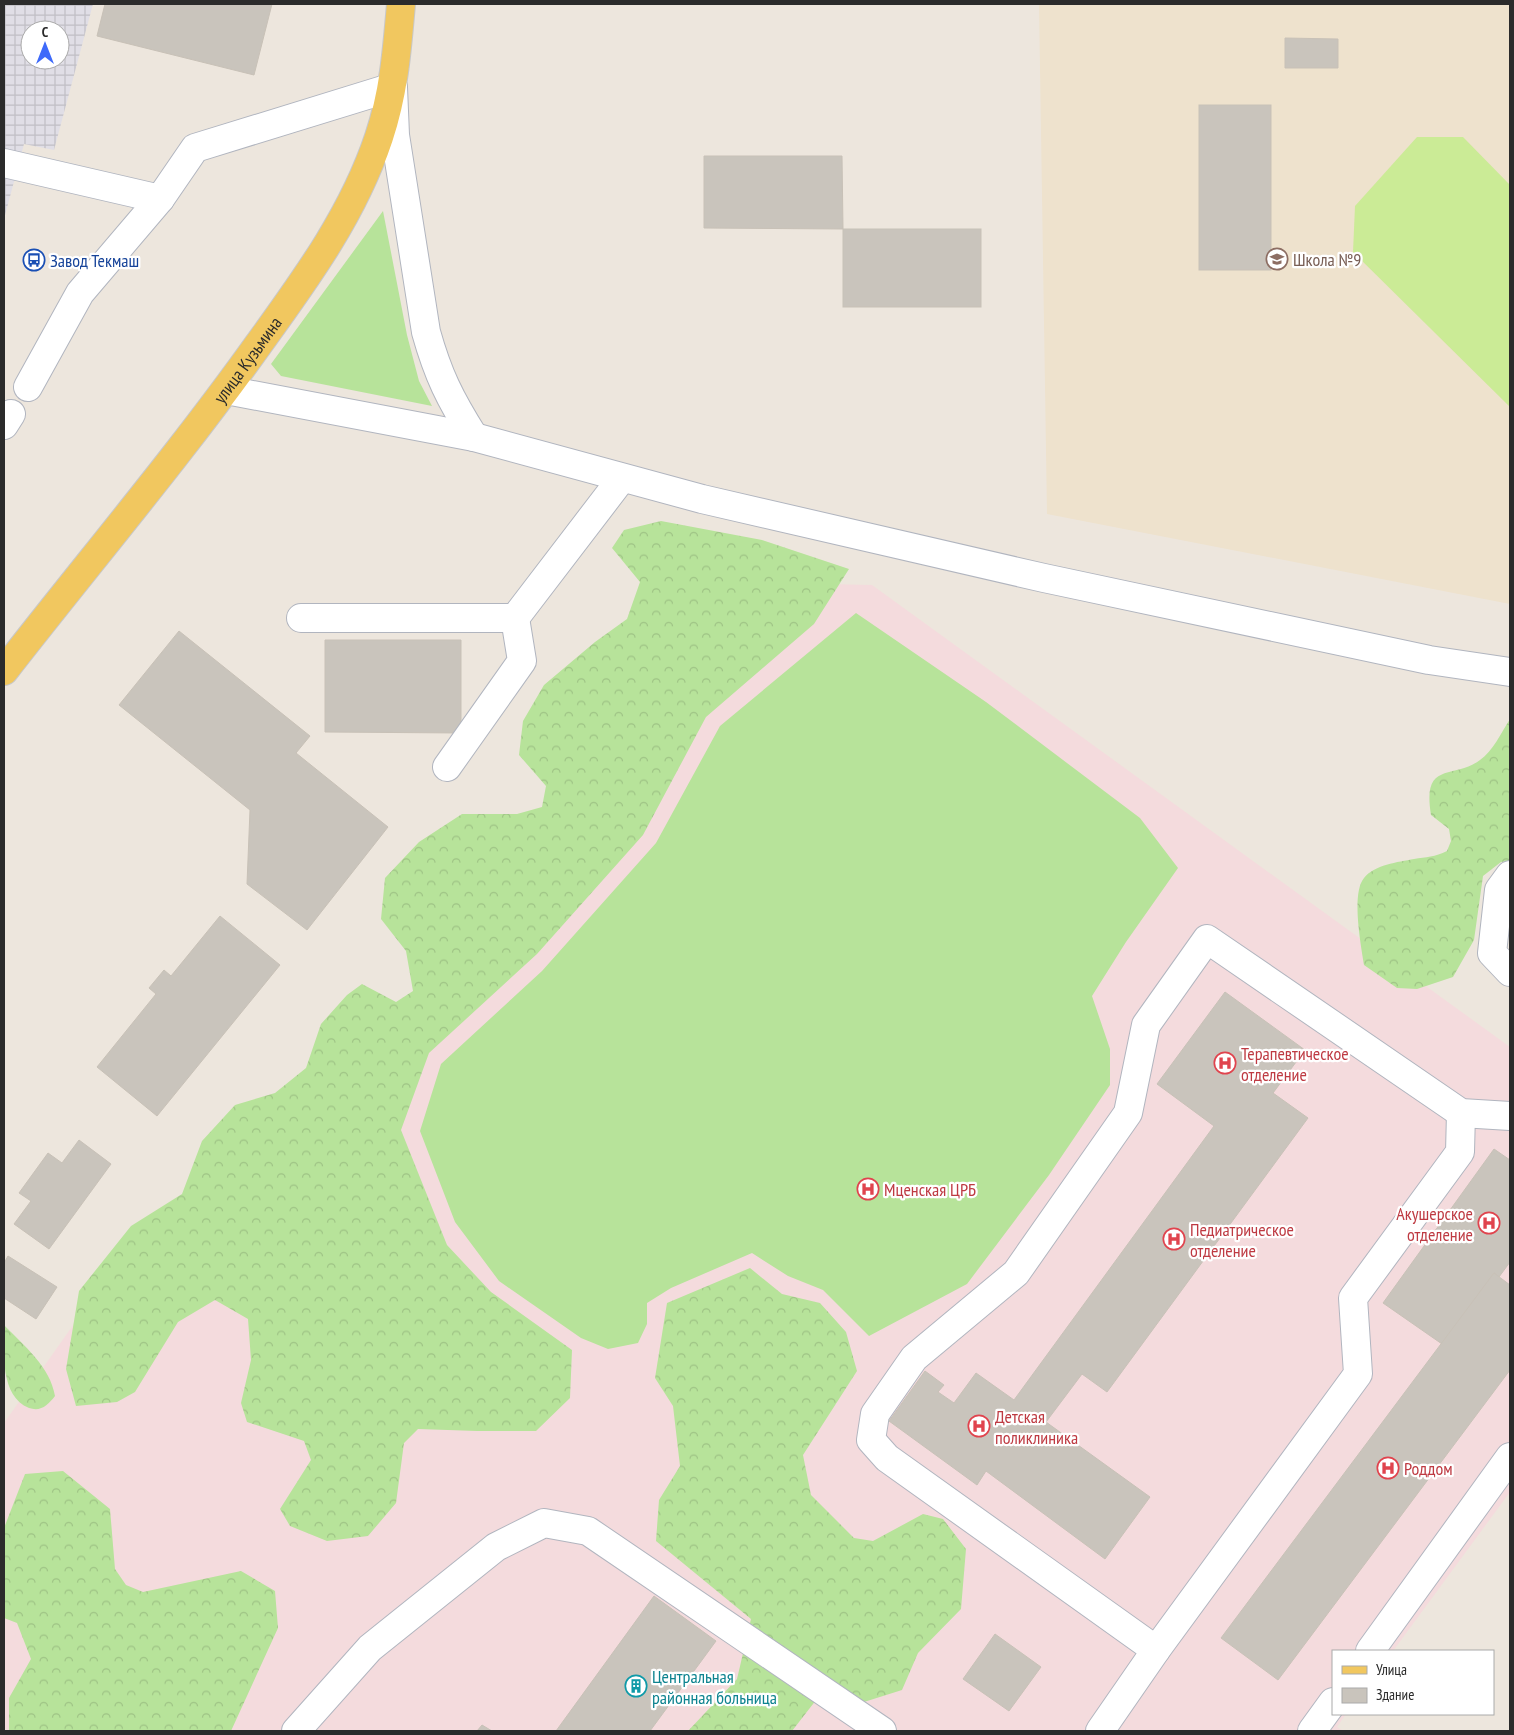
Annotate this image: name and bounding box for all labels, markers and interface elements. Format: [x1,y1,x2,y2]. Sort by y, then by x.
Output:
north arrow [20,20,70,70]
text: С [42,23,49,41]
school or university icon: Школа №9 [1265,247,1289,271]
bus stop icon: Завод Текмаш [22,248,46,272]
place label: Школа №9 [1293,248,1361,271]
place label: Завод Текмаш [50,249,139,272]
street label: улица Кузьмина [208,312,286,408]
place label: Терапевтическое отделение [1241,1042,1349,1086]
hospital icon: Терапевтическое отделение [1213,1051,1237,1075]
hospital icon: Мценская ЦРБ [856,1177,880,1201]
place label: Мценская ЦРБ [884,1178,976,1201]
place label: Акушерское отделение [1396,1202,1473,1246]
hospital icon: Акушерское отделение [1477,1211,1501,1235]
place label: Педиатрическое отделение [1190,1218,1294,1262]
hospital icon: Педиатрическое отделение [1162,1227,1186,1251]
place label: Детская поликлиника [995,1405,1078,1449]
hospital icon: Детская поликлиника [967,1414,991,1438]
hospital icon: Роддом [1376,1456,1400,1480]
place label: Роддом [1404,1457,1453,1480]
legend [1332,1650,1494,1715]
text: Улица [1376,1660,1407,1679]
place label: Центральная районная больница [652,1665,777,1709]
building icon: Центральная районная больница [624,1674,648,1698]
text: Здание [1376,1685,1414,1704]

